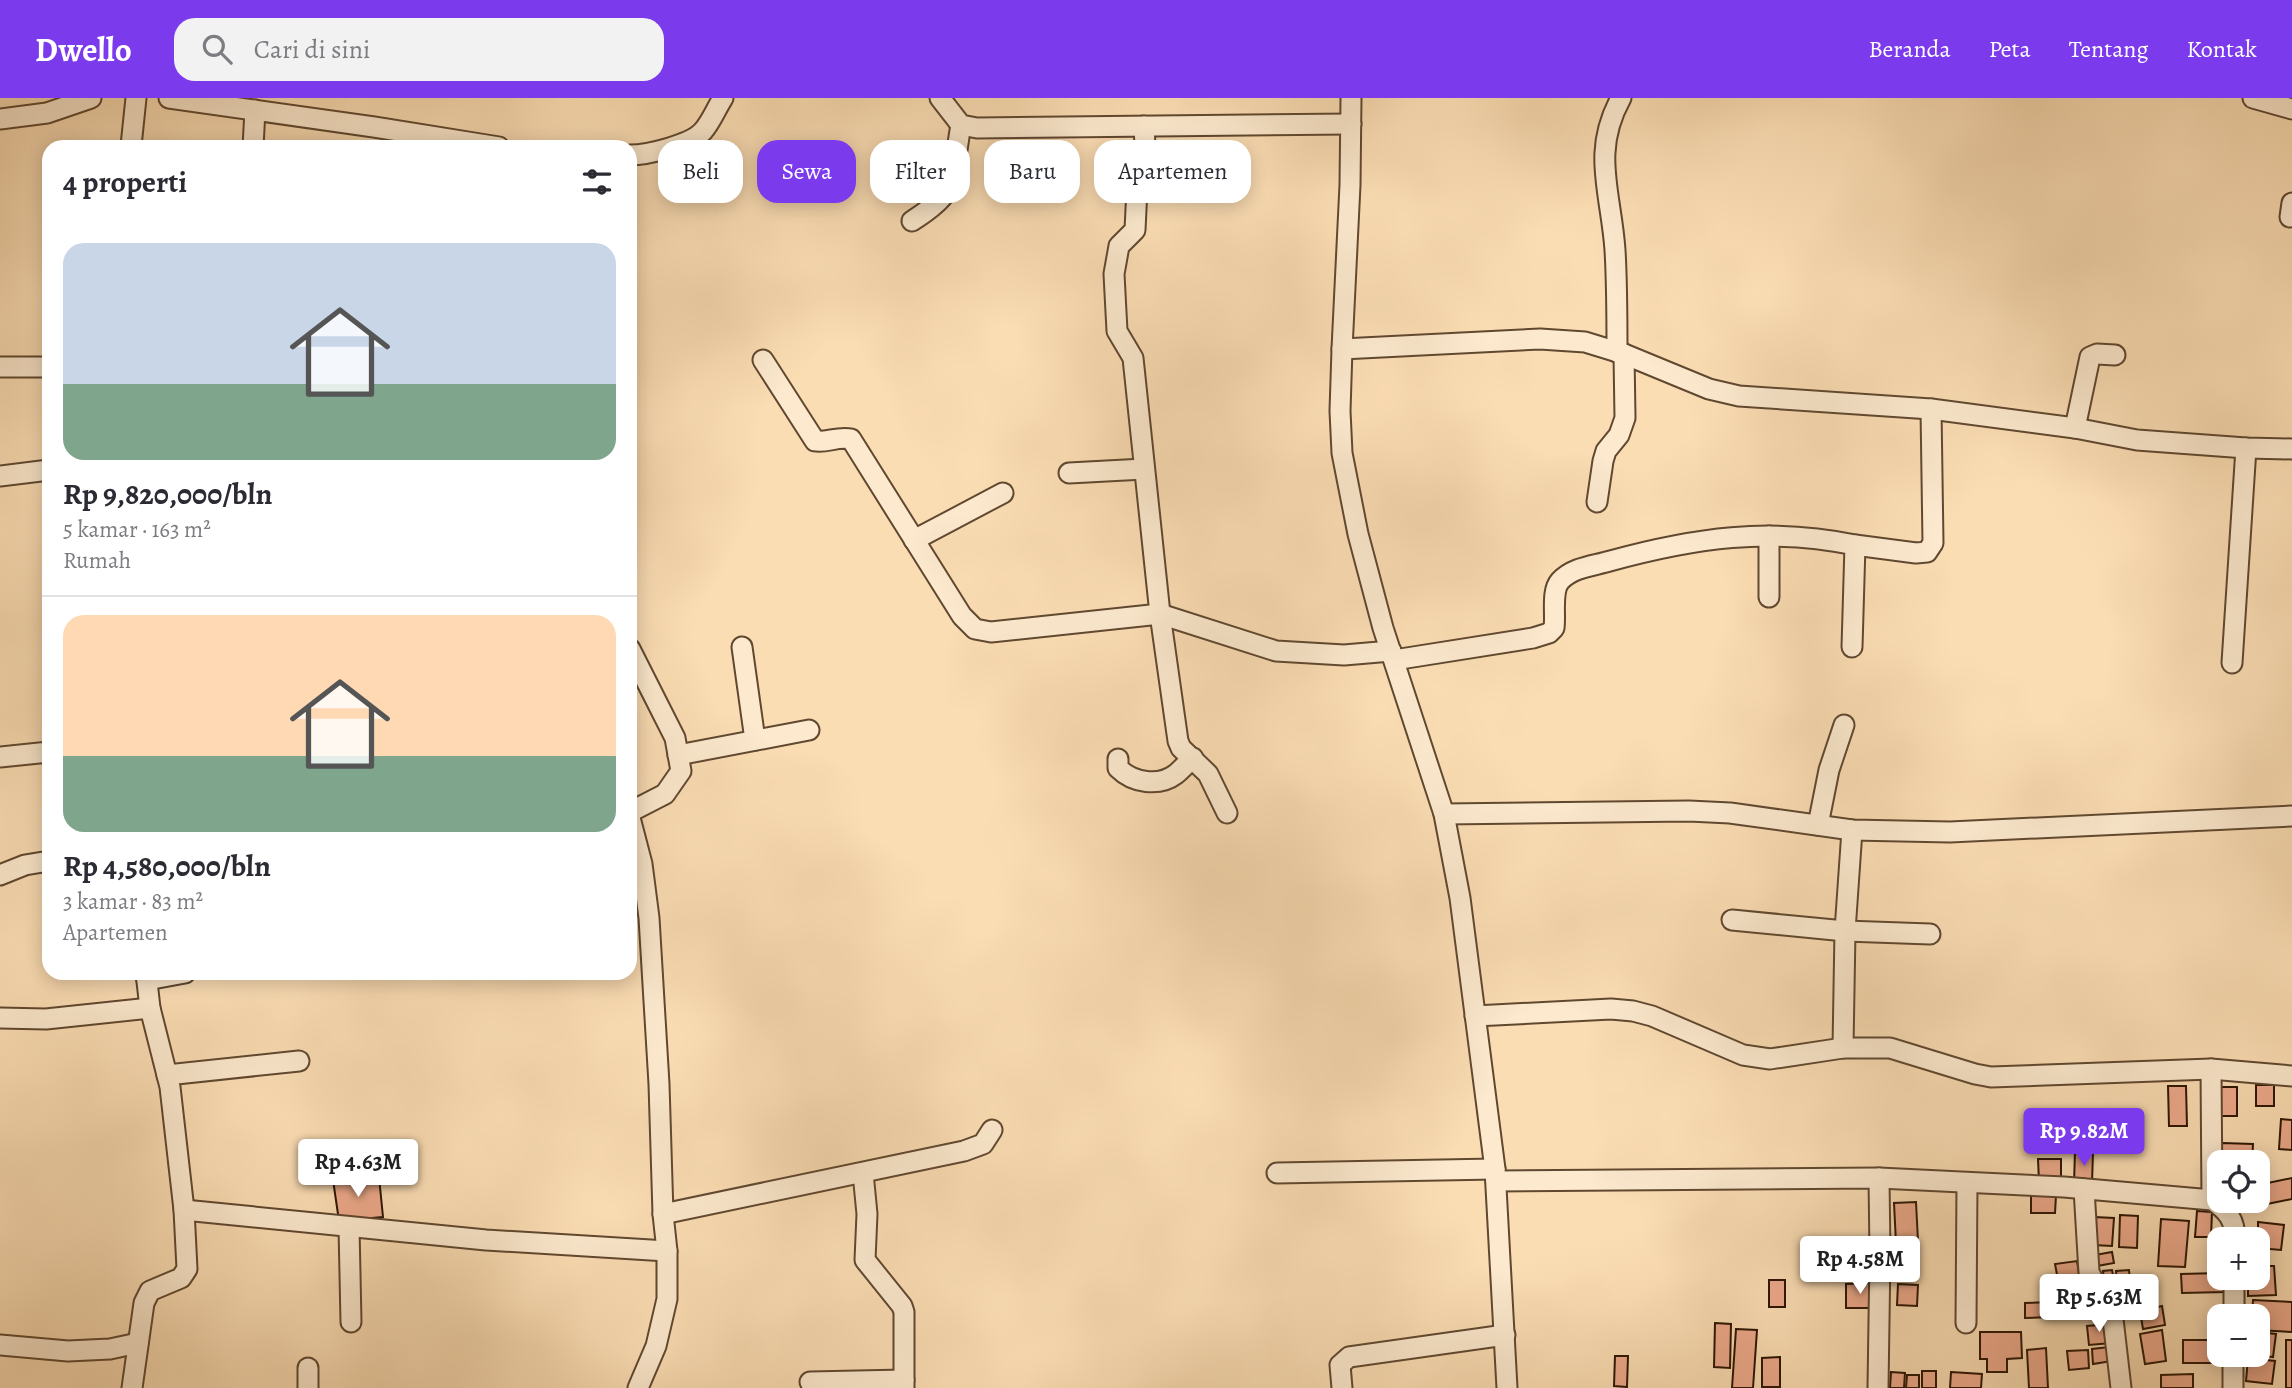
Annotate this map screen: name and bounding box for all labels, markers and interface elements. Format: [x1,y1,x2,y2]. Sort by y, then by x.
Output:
search box [174,18,664,81]
text: Dwello [35,27,132,72]
icon: search [198,30,236,68]
text: Cari di sini [254,32,370,67]
text: Beranda [1868,33,1951,65]
text: Peta [1989,33,2031,65]
text: Tentang [2069,33,2149,65]
text: Kontak [2187,33,2257,65]
chip: Beli [658,140,743,203]
chip: Sewa [757,140,856,203]
chip: Filter [870,140,970,203]
chip: Baru [984,140,1080,203]
chip: Apartemen [1094,140,1251,203]
text: 4 properti [63,162,187,202]
icon: filters [578,163,616,201]
icon: home [277,289,403,415]
text: Rp 9,820,000/bln [63,474,272,514]
text: 5 kamar · 163 m² [63,514,211,545]
text: Rumah [63,545,131,576]
icon: home [277,661,403,787]
text: Rp 4,580,000/bln [63,846,271,886]
text: 3 kamar · 83 m² [63,886,203,917]
text: Apartemen [63,917,168,948]
pin: Rp 9.82M [2012,1108,2156,1168]
text: Rp 9.82M [2039,1115,2129,1146]
pin: Rp 4.63M [286,1140,430,1199]
text: Rp 4.63M [314,1146,402,1177]
map controls [2207,1150,2270,1367]
button: locate [2207,1150,2270,1213]
button: + [2207,1227,2270,1290]
pin: Rp 4.58M [1788,1236,1932,1296]
text: Rp 4.58M [1816,1243,1904,1274]
pin: Rp 5.63M [2027,1274,2171,1334]
text: Rp 5.63M [2056,1281,2142,1312]
button: − [2207,1304,2270,1367]

